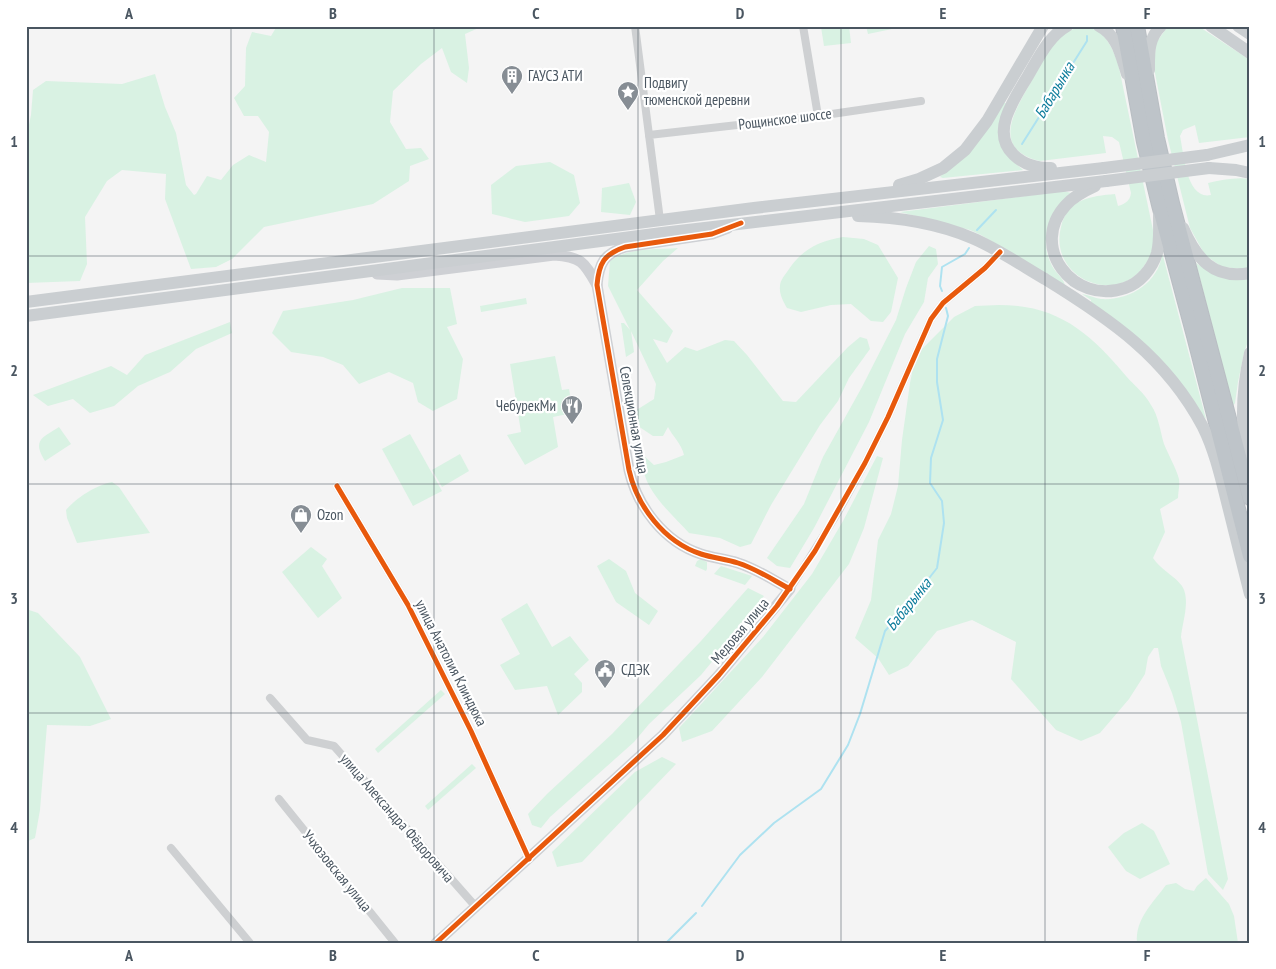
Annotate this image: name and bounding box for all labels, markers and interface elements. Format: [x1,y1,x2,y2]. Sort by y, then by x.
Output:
text: A [124,3,134,23]
text: B [329,3,337,23]
text: C [532,3,540,23]
text: D [736,3,745,23]
text: E [940,3,947,23]
text: F [1144,3,1151,23]
water label: Бабарынка [1029,57,1079,122]
building icon: ГАУСЗ АТИ [500,64,524,95]
place label: ГАУСЗ АТИ [528,66,583,85]
place label: Подвигу тюменской деревни [644,73,750,109]
place icon: Подвигу тюменской деревни [616,80,640,111]
street label: Рощинское шоссе [737,103,833,134]
text: 1 [10,131,18,151]
text: 1 [1258,131,1266,151]
text: 2 [10,360,18,380]
text: 2 [1258,360,1266,380]
street label: Селекционная улица [616,365,653,475]
restaurant icon: ЧебурекМи [560,394,584,425]
place label: ЧебурекМи [496,396,556,415]
shop icon: Ozon [289,503,313,534]
place label: Ozon [317,505,343,524]
water label: Бабарынка [881,572,936,634]
text: 3 [10,588,18,608]
text: 3 [1258,588,1266,608]
street label: Медовая улица [707,594,773,668]
street label: улица Анатолия Клиндюка [411,596,492,729]
public building icon: СДЭК [593,658,617,689]
place label: СДЭК [621,660,651,679]
street label: улица Александра Фёдоровича [336,749,459,886]
text: 4 [10,817,18,837]
text: 4 [1258,817,1266,837]
street label: Учхозовская улица [299,826,376,915]
text: A [124,945,134,965]
text: B [329,945,337,965]
text: C [532,945,540,965]
text: D [736,945,745,965]
text: E [940,945,947,965]
text: F [1144,945,1151,965]

